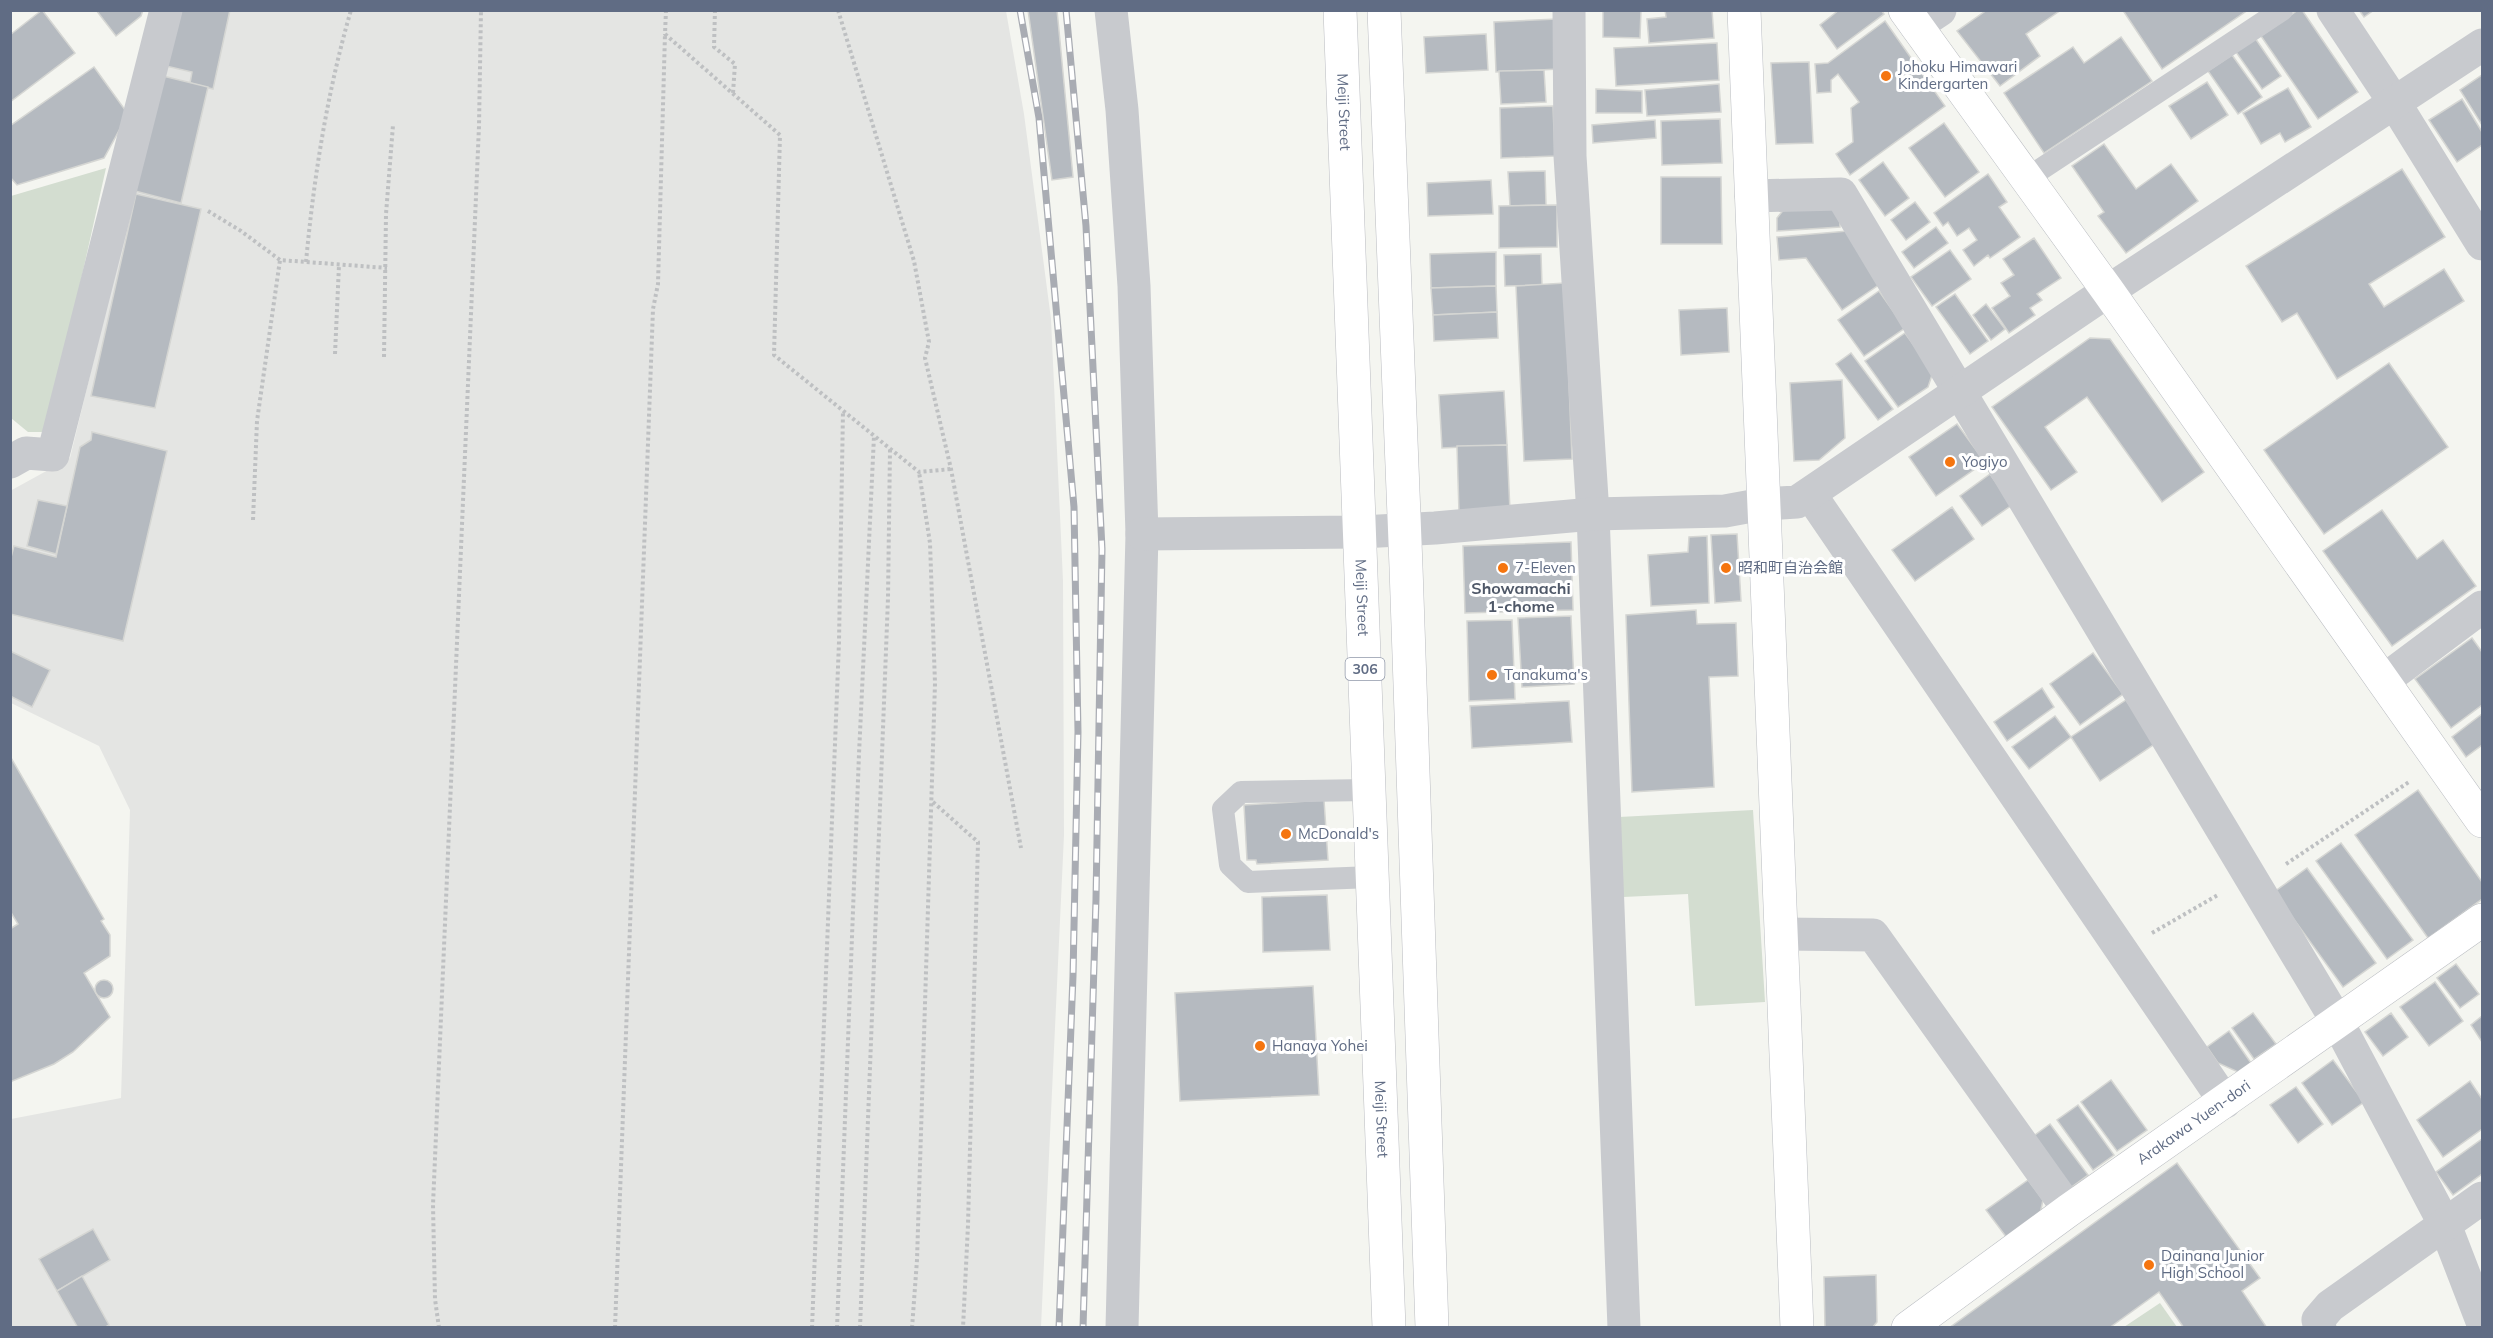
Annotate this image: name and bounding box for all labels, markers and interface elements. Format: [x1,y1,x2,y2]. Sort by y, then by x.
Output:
place label: Johoku Himawari Kindergarten [1898,57,2017,93]
marker: Johoku Himawari Kindergarten [1879,69,1893,83]
street label: Meiji Street [1333,73,1355,151]
place label: Yogiyo [1961,452,2008,471]
marker: Yogiyo [1943,455,1957,469]
place label: 7-Eleven [1515,558,1576,577]
place label: 昭和町自治会館 [1738,558,1843,577]
street label: Meiji Street [1351,559,1373,637]
marker: 7-Eleven [1496,561,1510,575]
marker: 昭和町自治会館 [1719,561,1733,575]
district label: Showamachi 1-chome [1471,578,1571,616]
road number: 306 [1346,658,1384,680]
place label: Tanakuma's [1504,665,1588,684]
marker: Tanakuma's [1485,668,1499,682]
place label: McDonald's [1298,824,1379,843]
marker: McDonald's [1279,827,1293,841]
place label: Hanaya Yohei [1272,1036,1368,1055]
marker: Hanaya Yohei [1253,1039,1267,1053]
street label: Arakawa Yuen-dori [2133,1076,2254,1169]
street label: Meiji Street [1371,1080,1393,1158]
place label: Dainana Junior High School [2161,1246,2265,1282]
marker: Dainana Junior High School [2142,1258,2156,1272]

